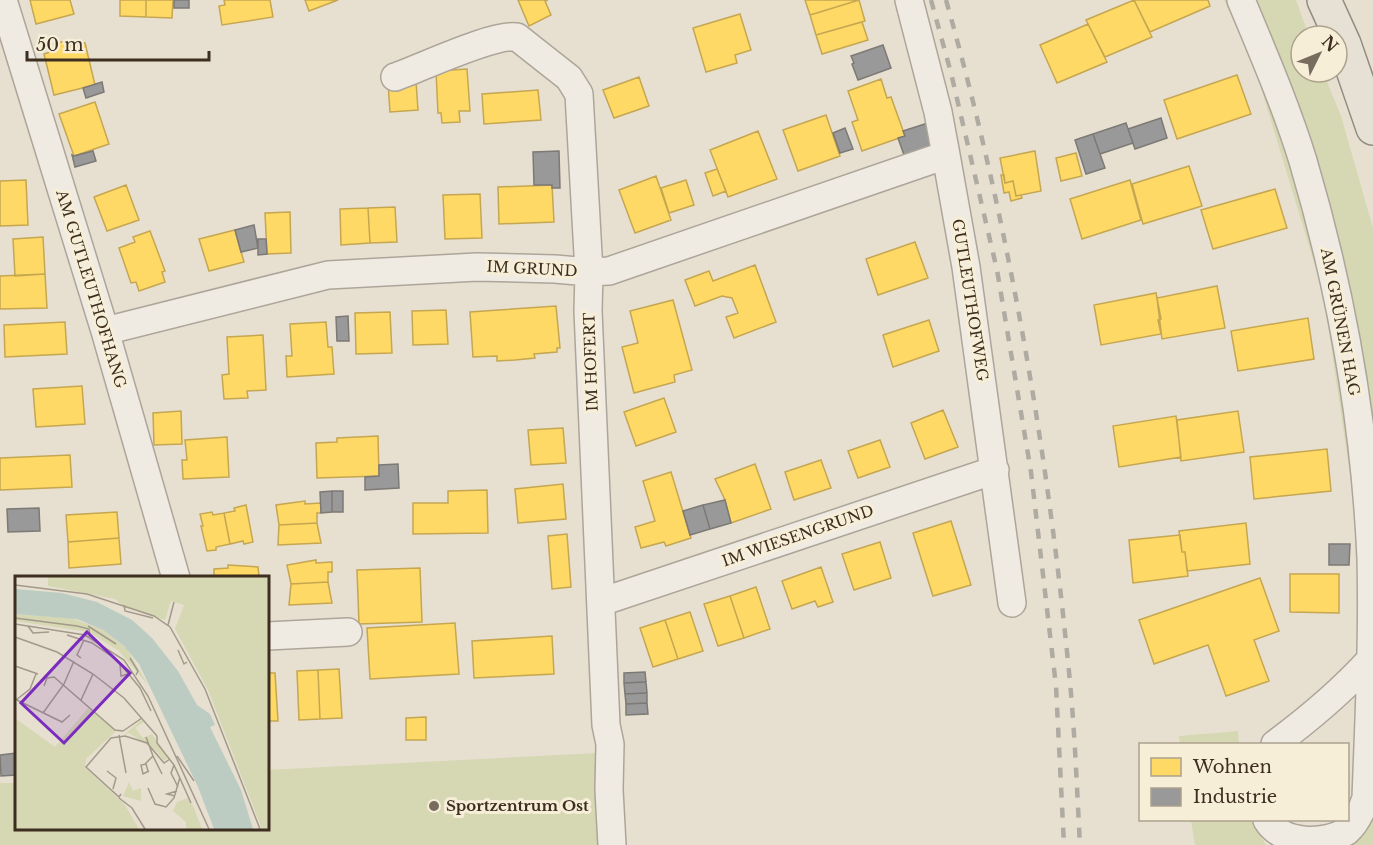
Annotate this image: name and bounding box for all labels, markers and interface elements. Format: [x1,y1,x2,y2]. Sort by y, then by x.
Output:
scale bar [27,24,208,62]
north arrow [1289,24,1349,84]
text: N [1318,31,1342,56]
text: 50 m [36,34,84,56]
street label: AM GUTLEUTHOFHANG [52,186,131,390]
street label: GUTLEUTHOFWEG [948,217,993,382]
street label: AM GRÜNEN HAG [1317,245,1364,397]
street label: IM GRUND [486,257,578,280]
street label: IM HOFERT [579,312,602,412]
street label: IM WIESENGRUND [719,501,876,570]
inset map [15,576,268,830]
legend [1139,743,1349,821]
text: Wohnen [1192,756,1272,778]
text: Industrie [1193,786,1277,808]
place label: Sportzentrum Ost [446,796,589,815]
marker: Sportzentrum Ost [427,799,441,813]

